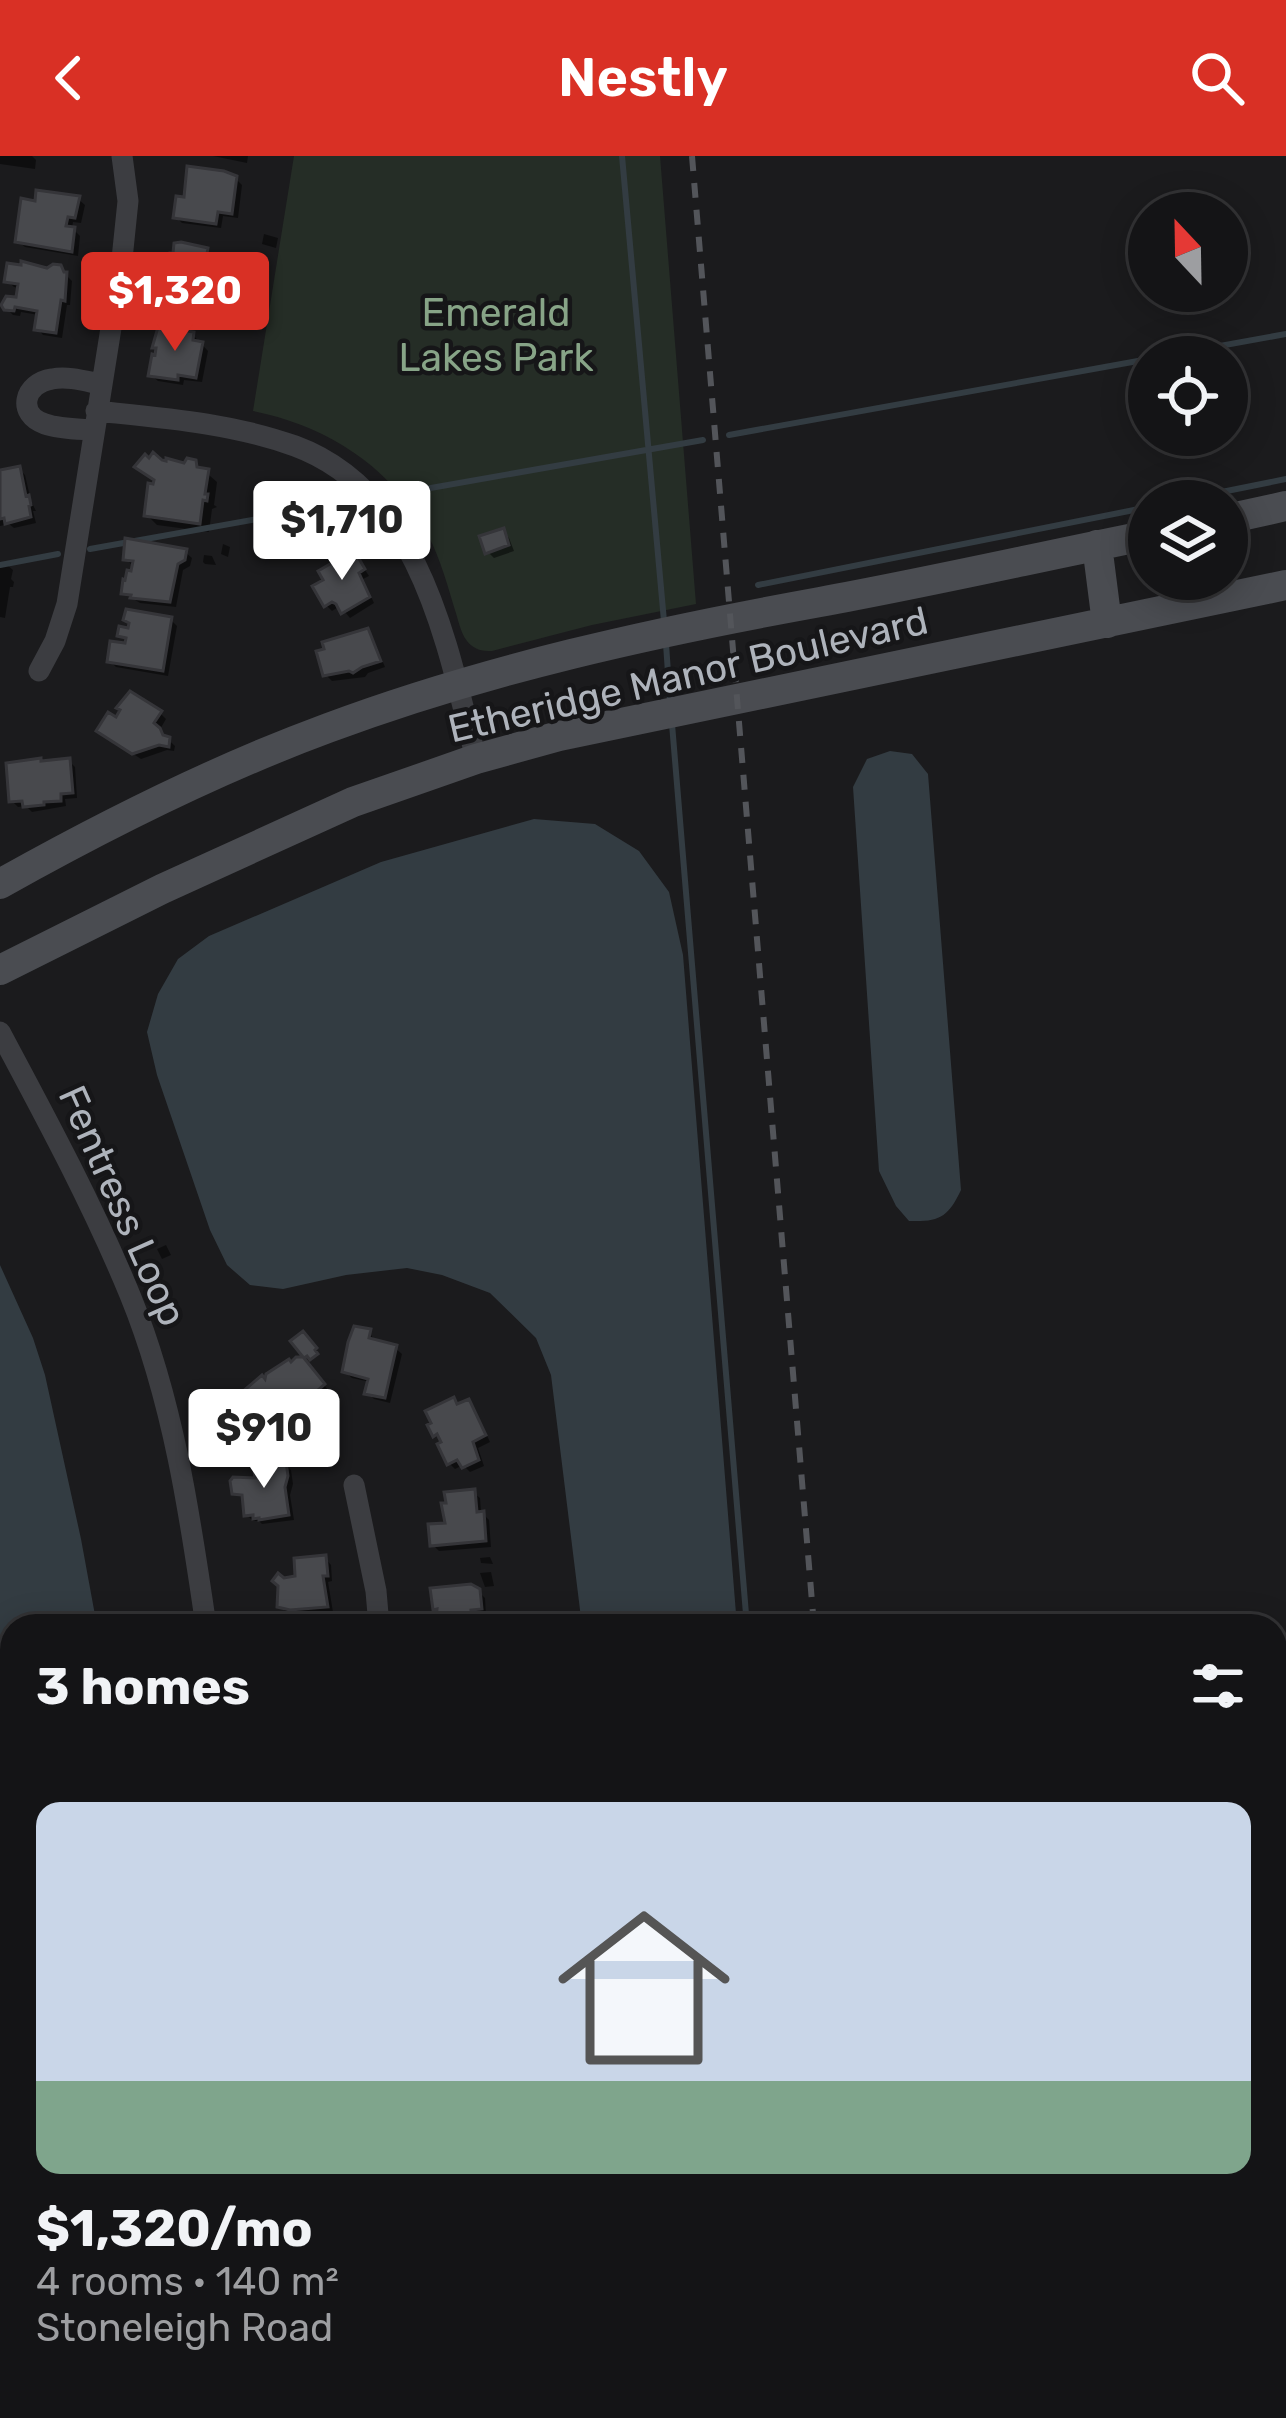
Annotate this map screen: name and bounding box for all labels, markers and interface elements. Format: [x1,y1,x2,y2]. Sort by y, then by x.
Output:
icon: back [36,45,102,111]
icon: search [1184,45,1250,111]
text: Nestly [558,46,728,110]
north arrow [1128,192,1248,312]
map controls [1128,192,1248,600]
pin: $1,320 [77,252,273,354]
text: $1,320 [108,268,242,314]
park label: Emerald Lakes Park [398,290,594,381]
button: locate [1128,336,1248,456]
button: layers [1128,480,1248,600]
pin: $1,710 [244,481,440,583]
text: $1,710 [280,497,404,543]
street label: Etheridge Manor Boulevard [444,597,932,753]
street label: Fentress Loop [49,1079,195,1333]
pin: $910 [193,1389,335,1491]
text: $910 [216,1405,312,1451]
icon: filters [1185,1653,1251,1719]
text: 3 homes [36,1656,250,1717]
icon: home [536,1880,752,2096]
text: $1,320/mo [36,2198,313,2259]
text: 4 rooms · 140 m² [36,2259,339,2305]
text: Stoneleigh Road [36,2305,333,2351]

